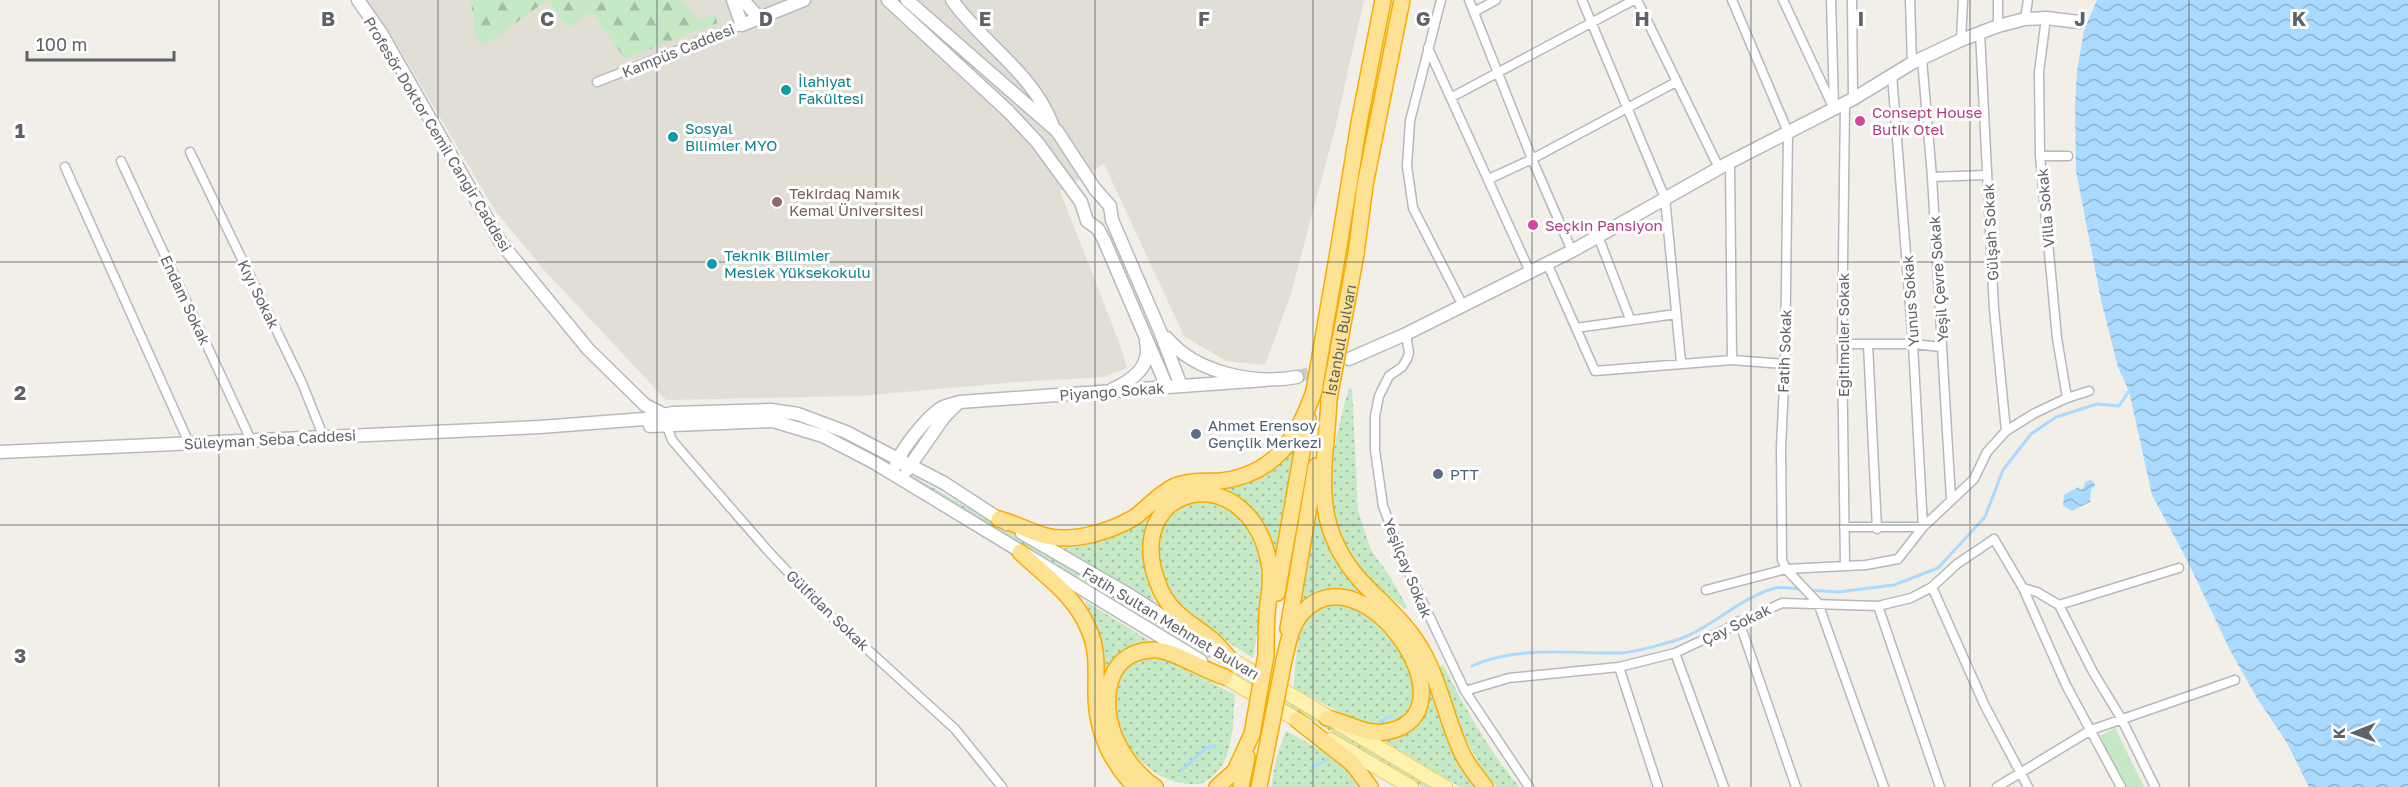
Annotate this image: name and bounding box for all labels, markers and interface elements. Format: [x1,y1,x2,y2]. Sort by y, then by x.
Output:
text: B [321,6,335,30]
text: C [540,6,554,30]
text: D [759,6,773,30]
text: E [979,6,991,30]
text: F [1198,6,1210,30]
text: G [1416,6,1430,30]
text: H [1634,6,1650,30]
text: I [1858,6,1864,30]
text: J [2074,6,2086,30]
text: K [2292,6,2307,30]
street label: Profesör Doktor Cemil Cangir Caddesi [360,13,516,255]
street label: Kampüs Caddesi [619,19,737,81]
scale bar [27,24,174,62]
text: 100 m [36,33,87,55]
place label: İlahiyat Fakültesi [798,72,864,107]
marker: İlahiyat Fakültesi [779,83,793,97]
place label: Consept House Butik Otel [1872,103,1982,138]
marker: Consept House Butik Otel [1853,114,1867,128]
text: 1 [15,118,25,142]
place label: Sosyal Bilimler MYO [685,119,777,154]
marker: Sosyal Bilimler MYO [666,130,680,144]
street label: Villa Sokak [2033,167,2057,249]
street label: Gülşah Sokak [1978,182,2002,281]
place label: Tekirdağ Namık Kemal Üniversitesi [789,184,924,219]
marker: Tekirdağ Namık Kemal Üniversitesi [770,195,784,209]
street label: Yeşil Çevre Sokak [1925,215,1951,343]
place label: Seçkin Pansiyon [1545,216,1663,234]
marker: Seçkin Pansiyon [1526,218,1540,232]
place label: Teknik Bilimler Meslek Yüksekokulu [724,246,871,281]
street label: Endam Sokak [157,252,215,348]
street label: Yunus Sokak [1898,254,1922,347]
street label: Kıyı Sokak [235,257,284,332]
marker: Teknik Bilimler Meslek Yüksekokulu [705,257,719,271]
street label: Eğitimciler Sokak [1834,272,1852,397]
street label: İstanbul Bulvarı [1321,283,1359,397]
street label: Fatih Sokak [1774,308,1794,393]
street label: Piyango Sokak [1059,378,1166,404]
text: 2 [14,380,26,404]
place label: Ahmet Erensoy Gençlik Merkezi [1208,416,1322,451]
street label: Süleyman Seba Caddesi [183,426,357,452]
marker: Ahmet Erensoy Gençlik Merkezi [1189,427,1203,441]
place label: PTT [1450,465,1479,483]
marker: PTT [1431,467,1445,481]
street label: Yeşilçay Sokak [1380,515,1436,621]
street label: Fatih Sultan Mehmet Bulvarı [1079,563,1263,683]
street label: Gülfidan Sokak [783,566,874,654]
street label: Çay Sokak [1699,599,1774,648]
text: 3 [14,643,26,667]
north arrow [2324,703,2384,763]
text: K [2329,727,2349,739]

